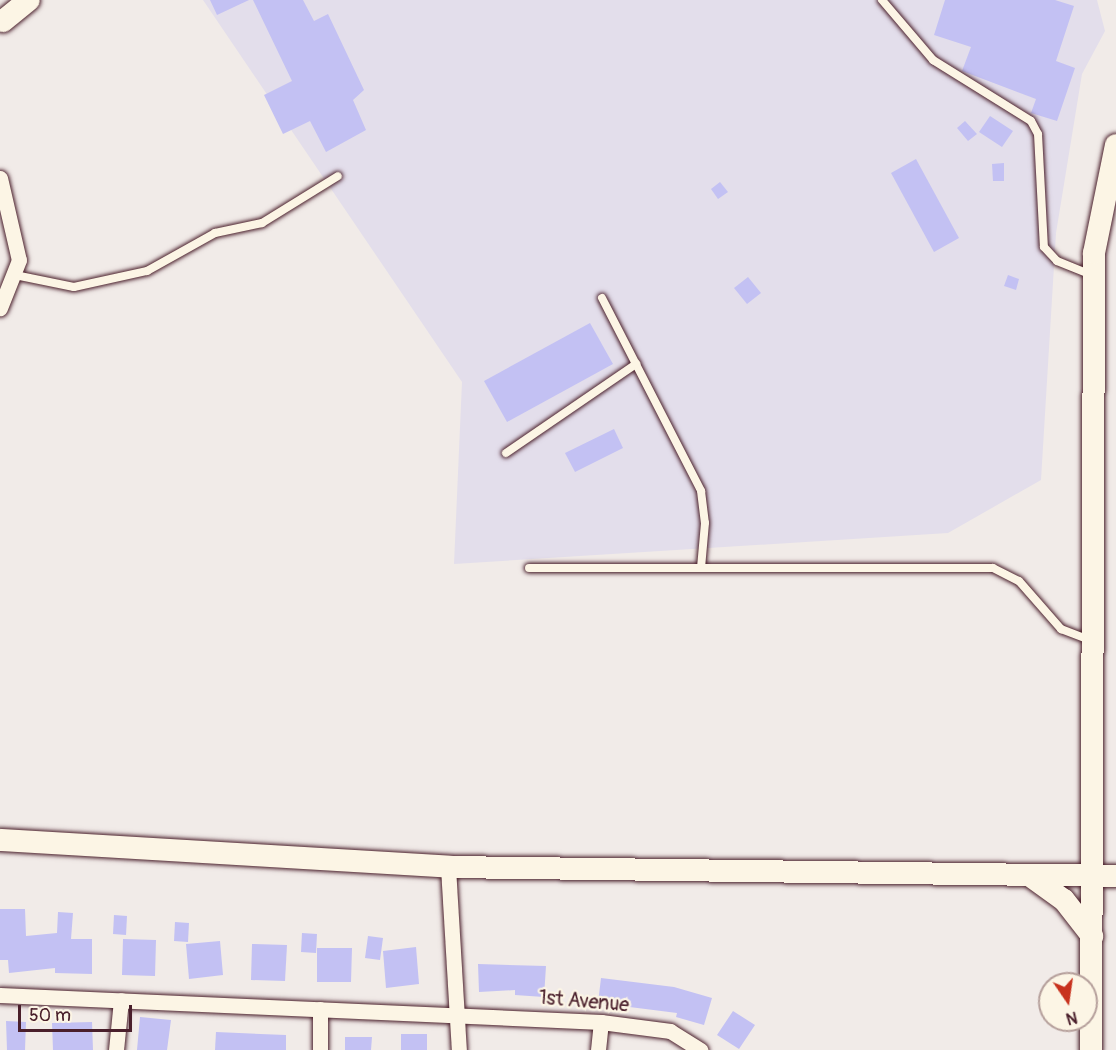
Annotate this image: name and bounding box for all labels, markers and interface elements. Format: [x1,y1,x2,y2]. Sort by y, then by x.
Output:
north arrow [1038,972,1098,1032]
street label: 1st Avenue [538,985,630,1017]
scale bar [21,993,135,1031]
text: 50 m [29,1004,71,1027]
text: N [1064,1007,1079,1029]

